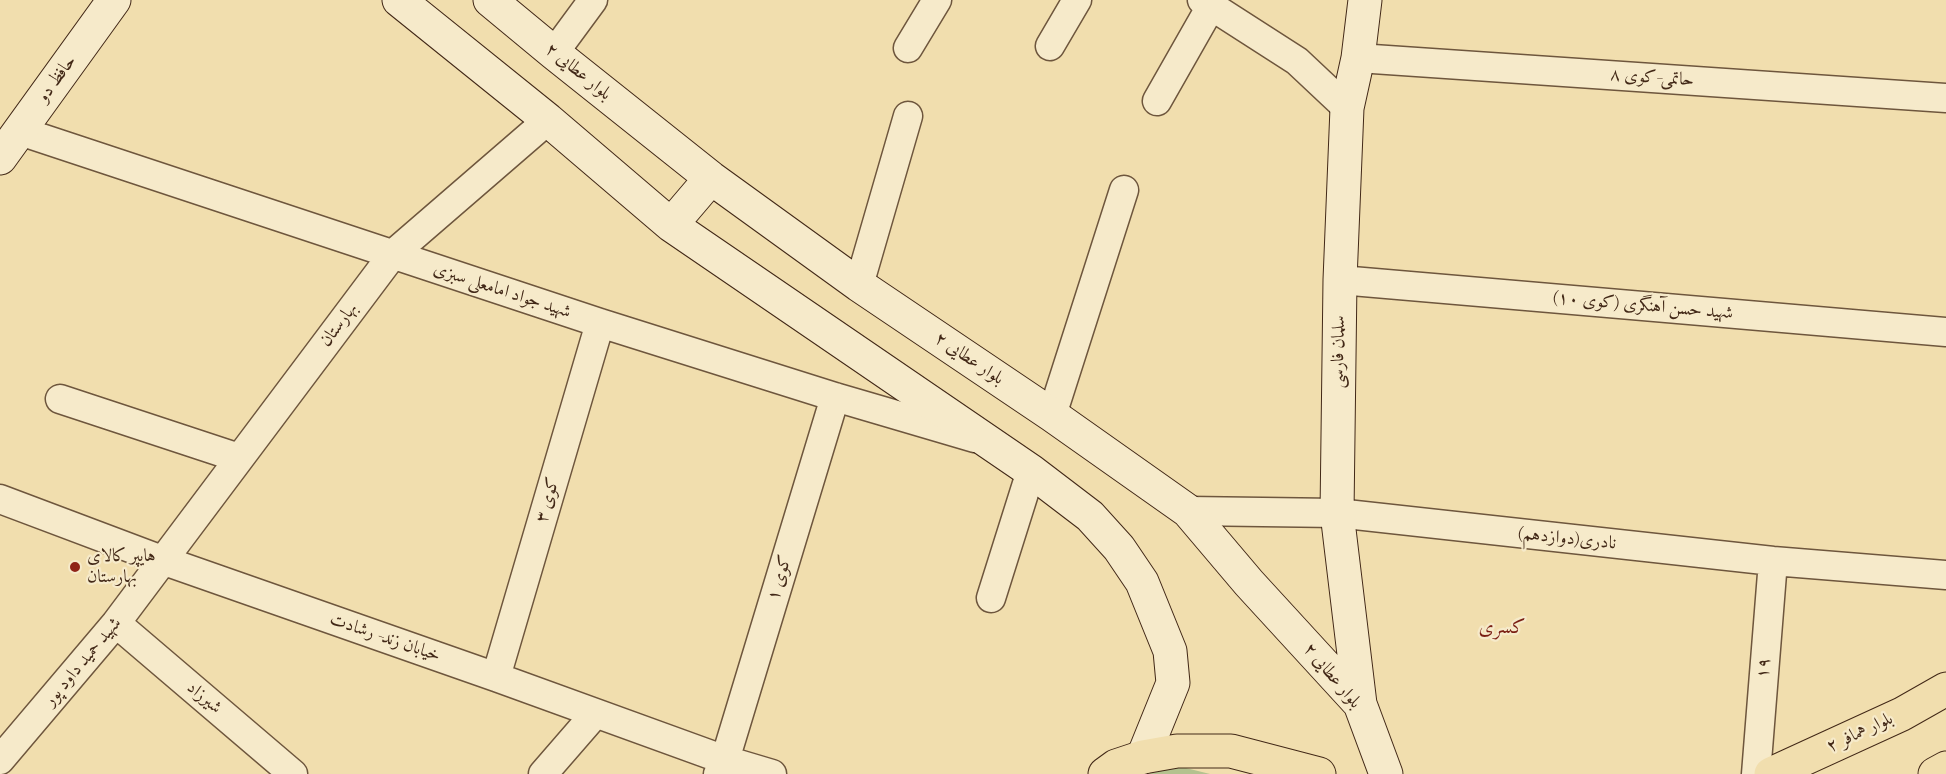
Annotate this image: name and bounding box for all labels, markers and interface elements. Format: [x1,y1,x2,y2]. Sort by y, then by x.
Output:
street label: بلوار عطایی ۲ [541,39,615,105]
street label: حافظ دو [33,51,81,107]
street label: حاتمی-کوی ۸ [1609,64,1695,92]
street label: شهید جواد امامعلی سبزی [430,259,574,323]
street label: شهید حسن آهنگری (کوی ۱۰) [1552,287,1734,325]
street label: بهارستان [315,299,363,351]
street label: سلمان فارسی [1328,315,1350,389]
street label: بلوار عطایی ۲ [930,328,1008,390]
street label: کوی ۳ [531,475,565,525]
street label: نادری(دوازدهم) [1517,523,1617,555]
place label: هایپر کالای بهارستان [87,546,156,588]
street label: کوی ۱ [763,553,797,603]
marker: هایپر کالای بهارستان [68,560,82,574]
street label: خیابان زند- رشادت [327,609,443,667]
street label: شهید حمید داود پور [40,613,126,711]
district label: کسری [1478,616,1526,640]
street label: بلوار عطایی ۲ [1298,639,1366,713]
street label: ۱۹ [1752,657,1776,679]
street label: شیرزاد [182,677,226,719]
street label: بلوار همافر ۲ [1823,708,1897,758]

